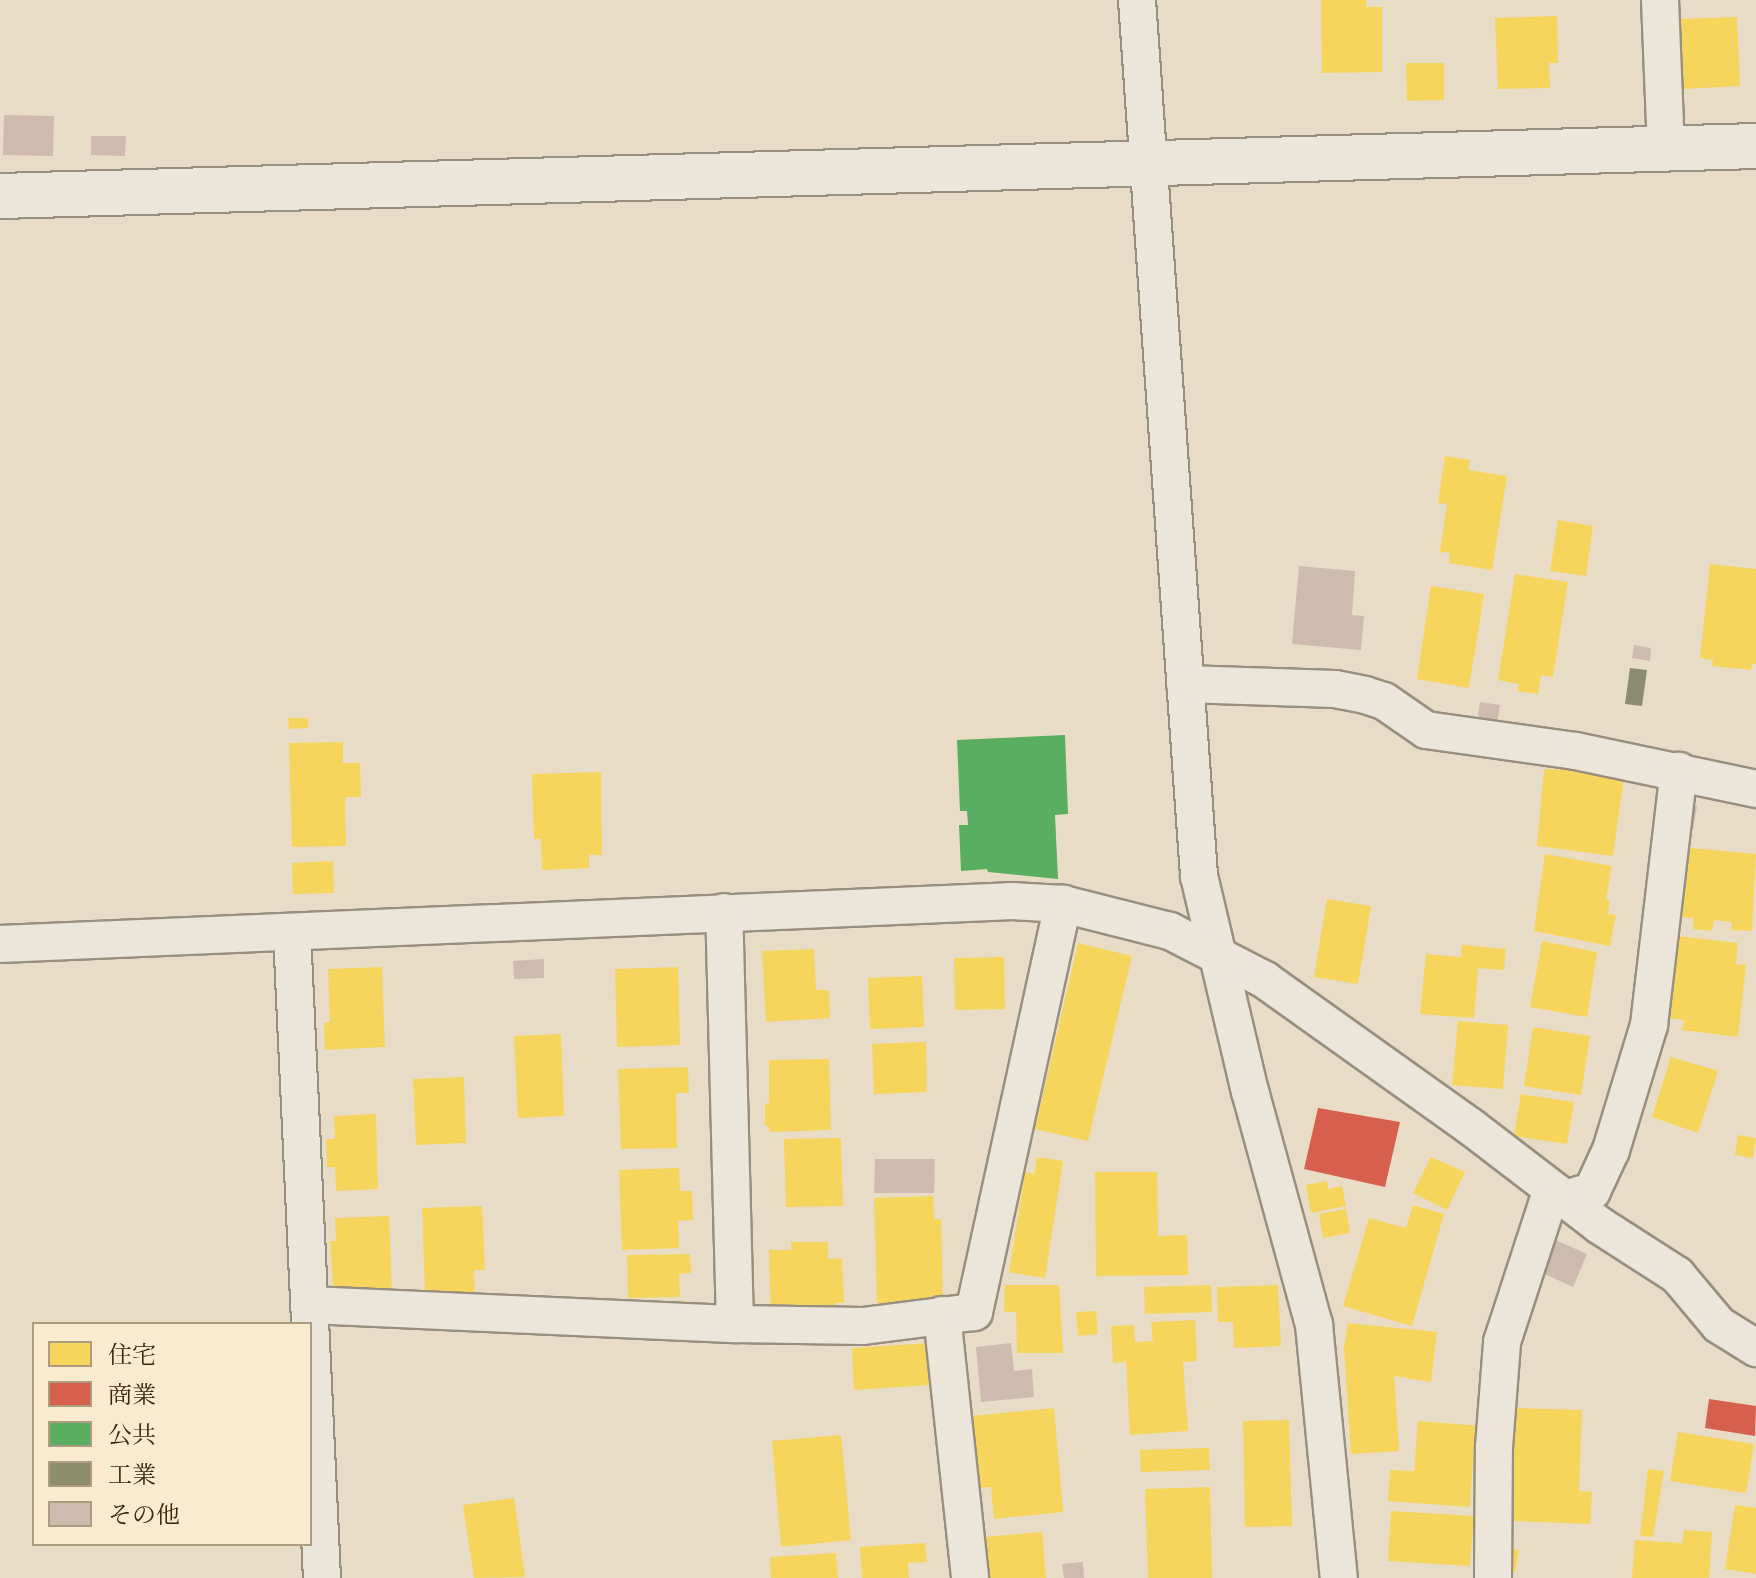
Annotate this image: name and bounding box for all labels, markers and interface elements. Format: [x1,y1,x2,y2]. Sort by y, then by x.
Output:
legend [32,1322,312,1546]
text: 住宅 [108,1340,156,1374]
text: 商業 [108,1380,156,1414]
text: 公共 [108,1420,156,1454]
text: 工業 [108,1460,156,1494]
text: その他 [108,1500,180,1534]

